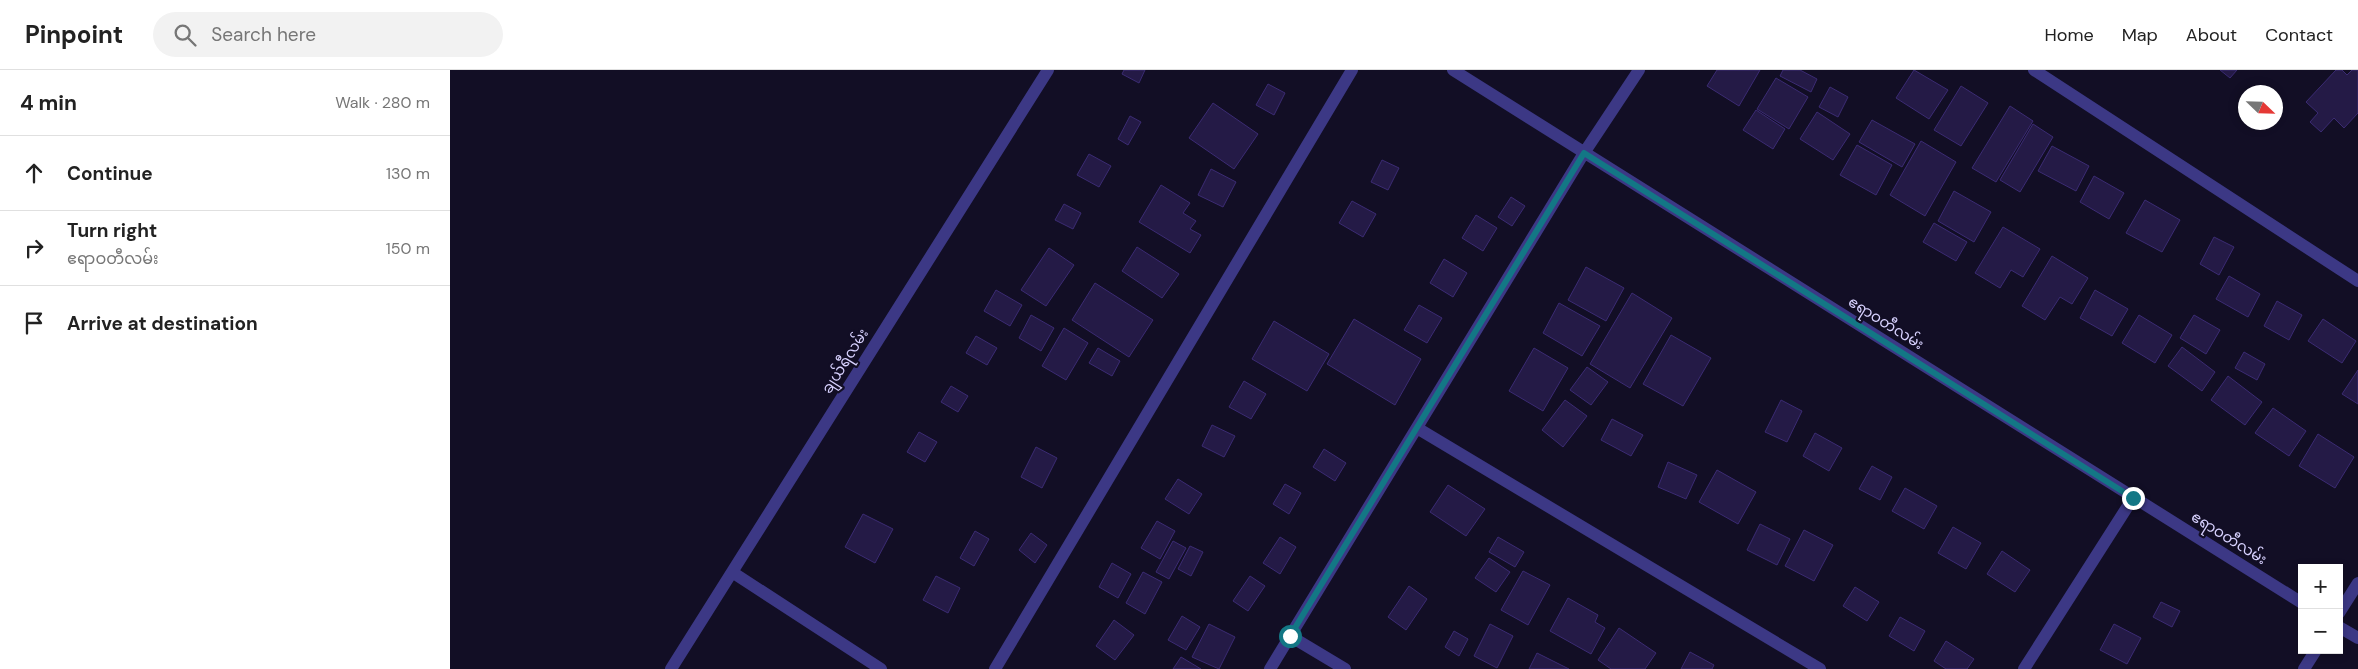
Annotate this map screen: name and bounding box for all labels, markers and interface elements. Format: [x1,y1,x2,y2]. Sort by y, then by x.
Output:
search box [153,12,503,57]
text: Pinpoint [25,19,123,50]
icon: search [171,21,199,49]
text: Search here [211,22,316,47]
text: Home [2044,23,2094,47]
text: Map [2122,23,2158,47]
text: About [2186,23,2237,47]
text: Contact [2265,23,2333,47]
north arrow [2238,85,2283,130]
text: 4 min [20,89,77,117]
text: Walk · 280 m [335,92,430,113]
icon: ahead [20,159,48,187]
text: Continue [67,161,153,186]
text: 130 m [386,163,430,184]
text: Turn right [67,218,157,243]
icon: right [20,234,48,262]
text: 150 m [386,238,430,259]
text: ဧရာဝတီလမ်း [67,248,159,269]
street label: ဧရာဝတီလမ်း [1843,292,1928,356]
icon: arrive [20,309,48,337]
text: Arrive at destination [67,311,258,336]
street label: ချယ်ရီလမ်း [817,325,875,399]
route end [2122,487,2145,510]
street label: ဧရာဝတီလမ်း [2186,507,2271,571]
map controls [2298,564,2343,654]
button: + [2298,564,2343,609]
button: − [2298,609,2343,654]
route start [1279,625,1302,648]

